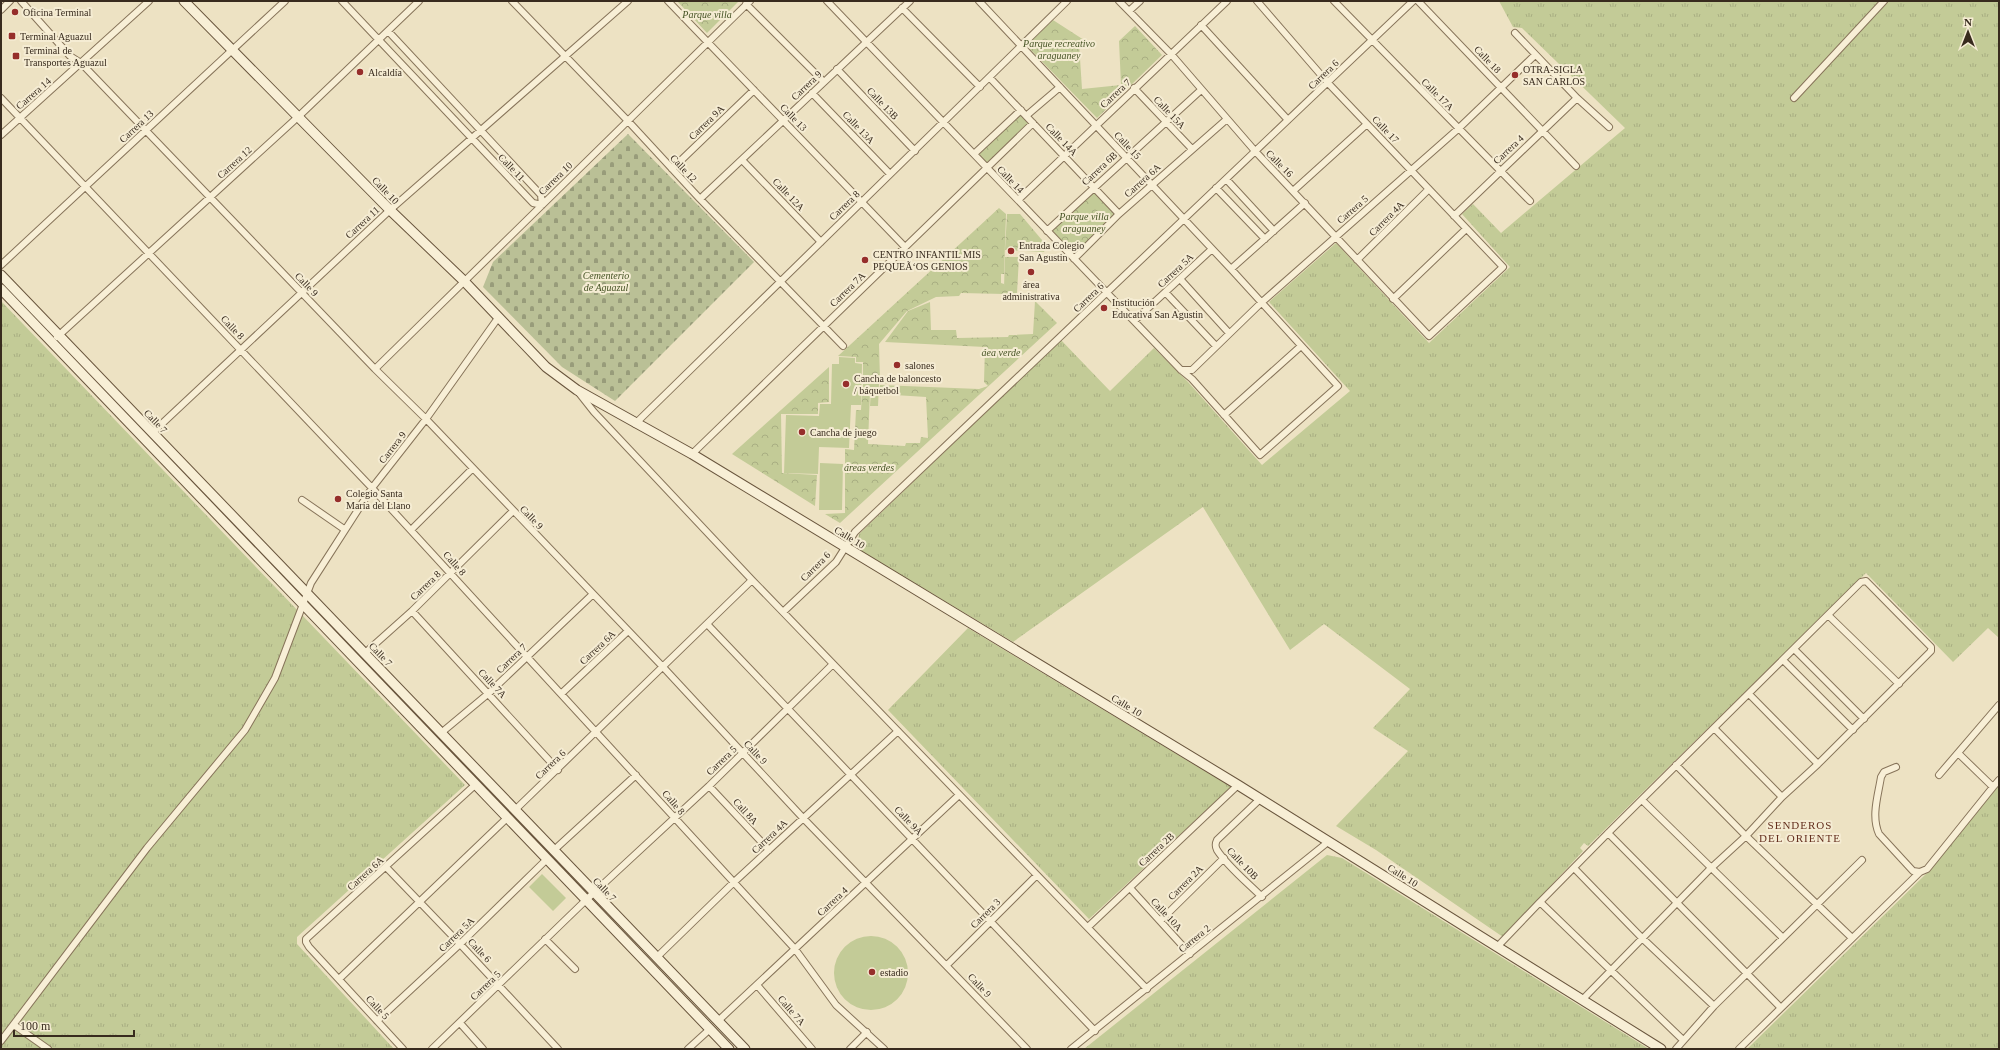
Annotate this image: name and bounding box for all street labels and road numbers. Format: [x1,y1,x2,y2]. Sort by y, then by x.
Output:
street label: Calle 18 [1472,43,1503,75]
street label: Carrera 6 [1306,57,1341,91]
street label: Carrera 9 [789,68,824,102]
street label: Carrera 14 [14,75,53,111]
street label: Calle 17A [1419,76,1457,113]
street label: Carrera 7 [1098,77,1133,110]
street label: Calle 13B [865,85,901,122]
street label: Calle 15A [1152,94,1188,131]
street label: Calle 13 [778,101,809,133]
street label: Carrera 9A [686,102,727,142]
street label: Carrera 13 [117,108,156,145]
street label: Calle 13A [841,109,877,146]
street label: Calle 17 [1370,113,1401,145]
street label: Calle 14A [1044,121,1080,158]
street label: Calle 15 [1112,129,1143,161]
street label: Carrera 4 [1491,133,1526,166]
street label: Carrera 12 [215,144,254,181]
street label: Calle 16 [1264,148,1295,179]
street label: Carrera 6B [1079,149,1119,187]
street label: Calle 11 [496,152,527,183]
street label: Calle 12 [668,152,699,184]
street label: Carrera 10 [536,160,574,197]
street label: Carrera 6A [1122,161,1163,199]
street label: Calle 14 [995,163,1026,195]
street label: Calle 10 [370,174,401,206]
street label: Calle 12A [771,176,807,213]
street label: Carrera 8 [827,188,862,222]
street label: Carrera 5 [1335,193,1370,226]
street label: Carrera 4A [1367,198,1407,238]
street label: Carrera 11 [343,204,381,241]
street label: Carrera 5A [1155,251,1196,290]
street label: Carrera 7A [827,269,868,309]
street label: Calle 9 [293,270,321,298]
street label: Carrera 6 [1071,280,1106,314]
street label: Calle 8 [219,313,246,342]
street label: Calle 7 [142,407,170,435]
street label: Carrera 9 [377,429,408,465]
street label: Calle 9 [518,503,546,531]
street label: Calle 10 [833,524,867,551]
street label: Calle 8 [441,549,468,578]
street label: Carrera 6 [798,549,832,583]
street label: Carrera 8 [408,568,443,602]
street label: Carrera 6A [577,628,618,667]
street label: Calle 7 [367,640,395,668]
street label: Carrera 7 [494,641,529,675]
street label: Calle 7A [476,666,509,701]
street label: Calle 10 [1110,692,1144,719]
street label: Calle 9 [742,738,769,767]
street label: Carrera 5 [704,743,739,777]
street label: Carrera 6 [533,747,568,781]
street label: Calle 8 [660,788,687,817]
street label: Call 8A [731,796,761,827]
street label: Calle 9A [892,804,926,838]
street label: Carrera 4A [749,817,790,856]
street label: Carrera 2B [1136,830,1176,868]
street label: Calle 10B [1225,845,1261,882]
street label: Carrera 6A [345,854,386,892]
street label: Carrera 2A [1166,862,1206,902]
street label: Calle 10 [1386,862,1420,889]
street label: Calle 7 [591,875,619,903]
street label: Carrera 4 [815,885,850,918]
street label: Carrera 3 [968,896,1002,930]
street label: Calle 10A [1149,896,1185,934]
street label: Carrera 5A [436,914,477,954]
street label: Carrera 2 [1176,922,1212,954]
street label: Calle 6 [466,936,493,965]
street label: Carrera 5 [468,968,503,1002]
street label: Calle 9 [966,971,993,1000]
street label: Calle 5 [364,993,391,1022]
street label: Calle 7A [776,993,808,1028]

